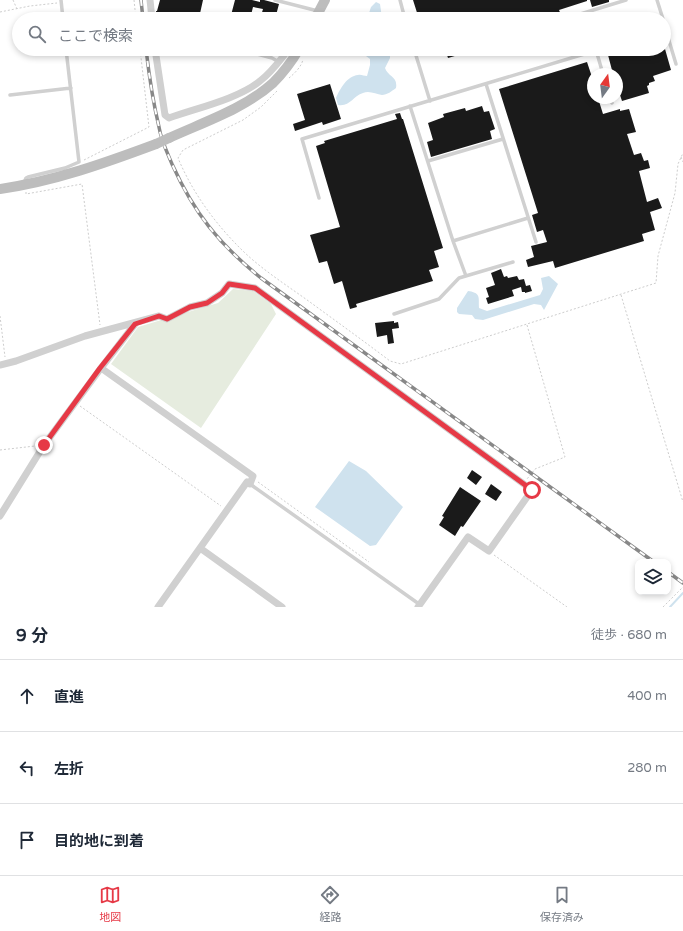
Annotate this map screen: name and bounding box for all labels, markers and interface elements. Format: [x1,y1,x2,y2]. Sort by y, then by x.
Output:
search box [12,12,671,56]
icon: search [26,23,48,45]
text: ここで検索 [58,27,133,45]
north arrow [587,68,623,104]
route end [35,436,53,454]
route start [523,481,541,499]
map controls [635,559,671,595]
button: layers [635,559,671,595]
text: 9 分 [16,625,48,646]
text: 徒歩 · 680 m [591,627,667,643]
icon: ahead [16,685,38,707]
text: 直進 [54,688,84,706]
text: 400 m [627,688,667,704]
icon: left [16,757,38,779]
text: 左折 [54,760,84,778]
text: 280 m [627,760,667,776]
icon: arrive [16,829,38,851]
text: 目的地に到着 [54,832,144,850]
tab: 地図 [99,884,121,924]
tab: 経路 [319,884,341,924]
tab: 保存済み [540,884,584,924]

